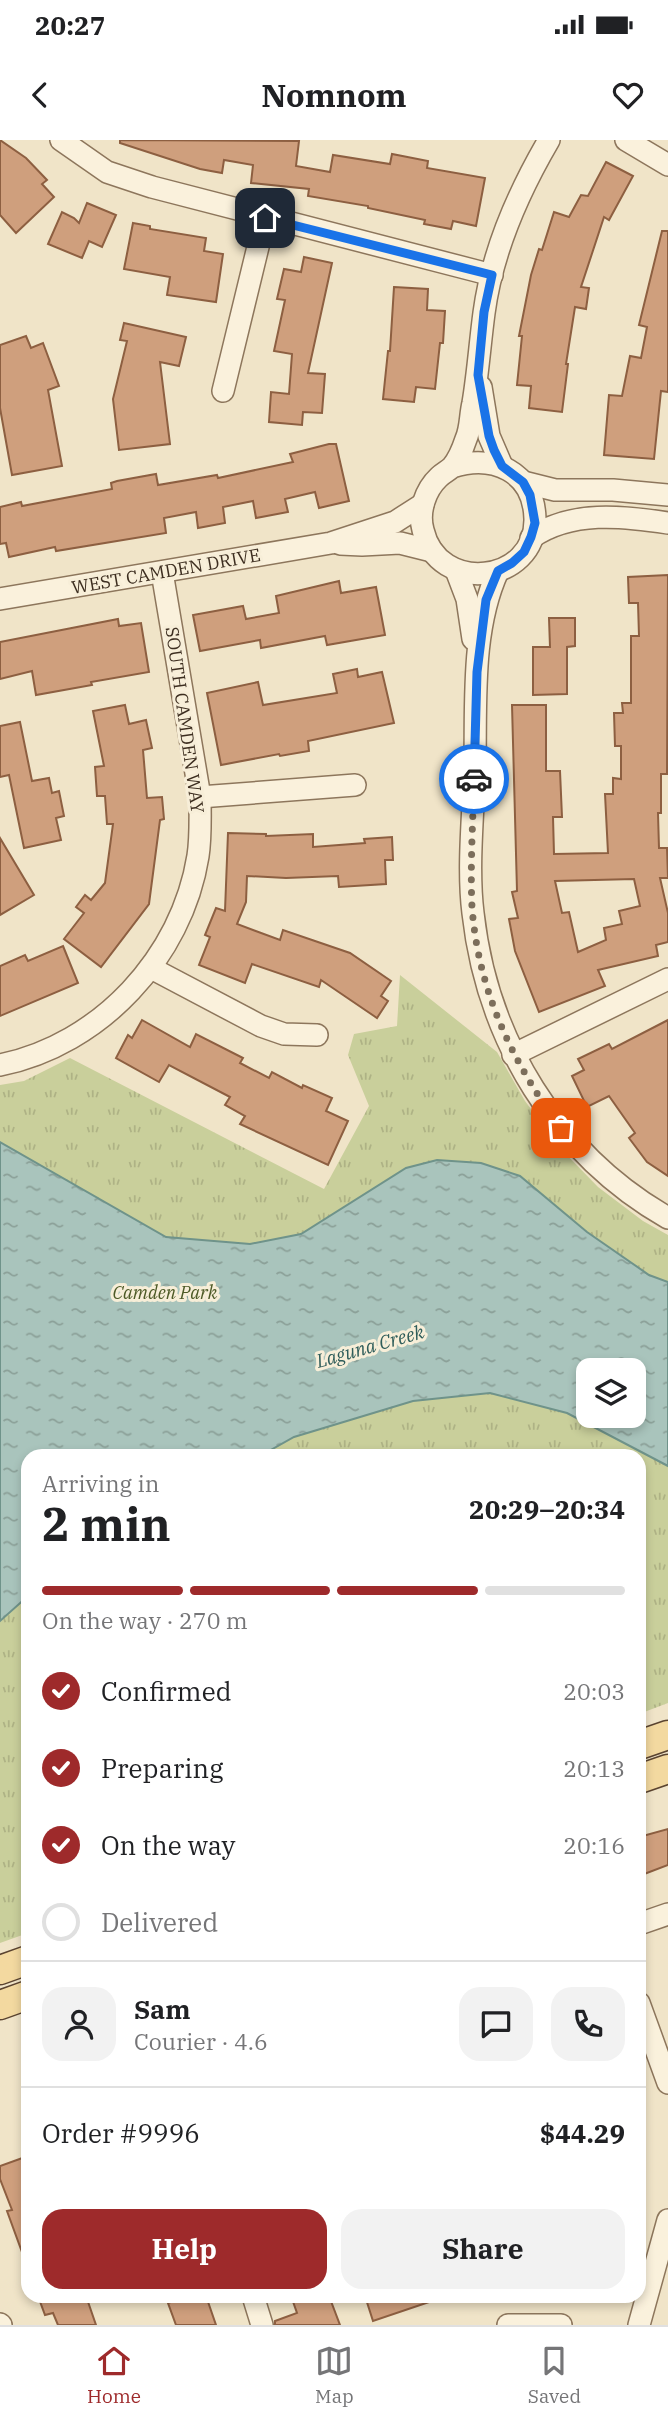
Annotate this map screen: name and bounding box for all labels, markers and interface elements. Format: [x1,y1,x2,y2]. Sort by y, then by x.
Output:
text: 20:27 [35,8,105,42]
text: Nomnom [261,74,407,116]
icon: back [21,76,59,114]
icon: heart [609,76,647,114]
pin [235,188,295,248]
icon: home [246,199,284,237]
street label: WEST CAMDEN DRIVE [70,543,262,599]
street label: SOUTH CAMDEN WAY [161,625,210,815]
courier [439,744,509,814]
icon: car [455,760,493,798]
pin [531,1098,591,1158]
icon: bag [542,1109,580,1147]
park label: Camden Park [113,1281,218,1304]
water label: Laguna Creek [312,1319,428,1373]
map controls [576,1358,646,1428]
button: layers [576,1358,646,1428]
text: Arriving in [42,1468,159,1498]
text: 20:29–20:34 [469,1492,625,1526]
text: 2 min [42,1494,171,1554]
text: On the way · 270 m [42,1605,248,1635]
icon: check [42,1672,80,1710]
text: Confirmed [101,1674,232,1708]
text: 20:03 [563,1676,625,1706]
icon: check [42,1749,80,1787]
text: Preparing [101,1751,223,1785]
text: 20:13 [563,1753,625,1783]
icon: check [42,1826,80,1864]
text: On the way [101,1828,235,1862]
text: 20:16 [563,1830,625,1860]
text: Delivered [101,1905,218,1939]
button: person [42,1987,116,2061]
button: chat [459,1987,533,2061]
button: phone [551,1987,625,2061]
text: Sam [134,1992,190,2026]
text: Courier · 4.6 [134,2026,268,2056]
text: Order #9996 [42,2116,200,2150]
text: $44.29 [540,2116,625,2150]
button: Help [42,2209,327,2289]
button: Share [341,2209,625,2289]
tab: Home [87,2342,141,2408]
tab: Map [315,2342,354,2408]
tab: Saved [528,2342,581,2408]

